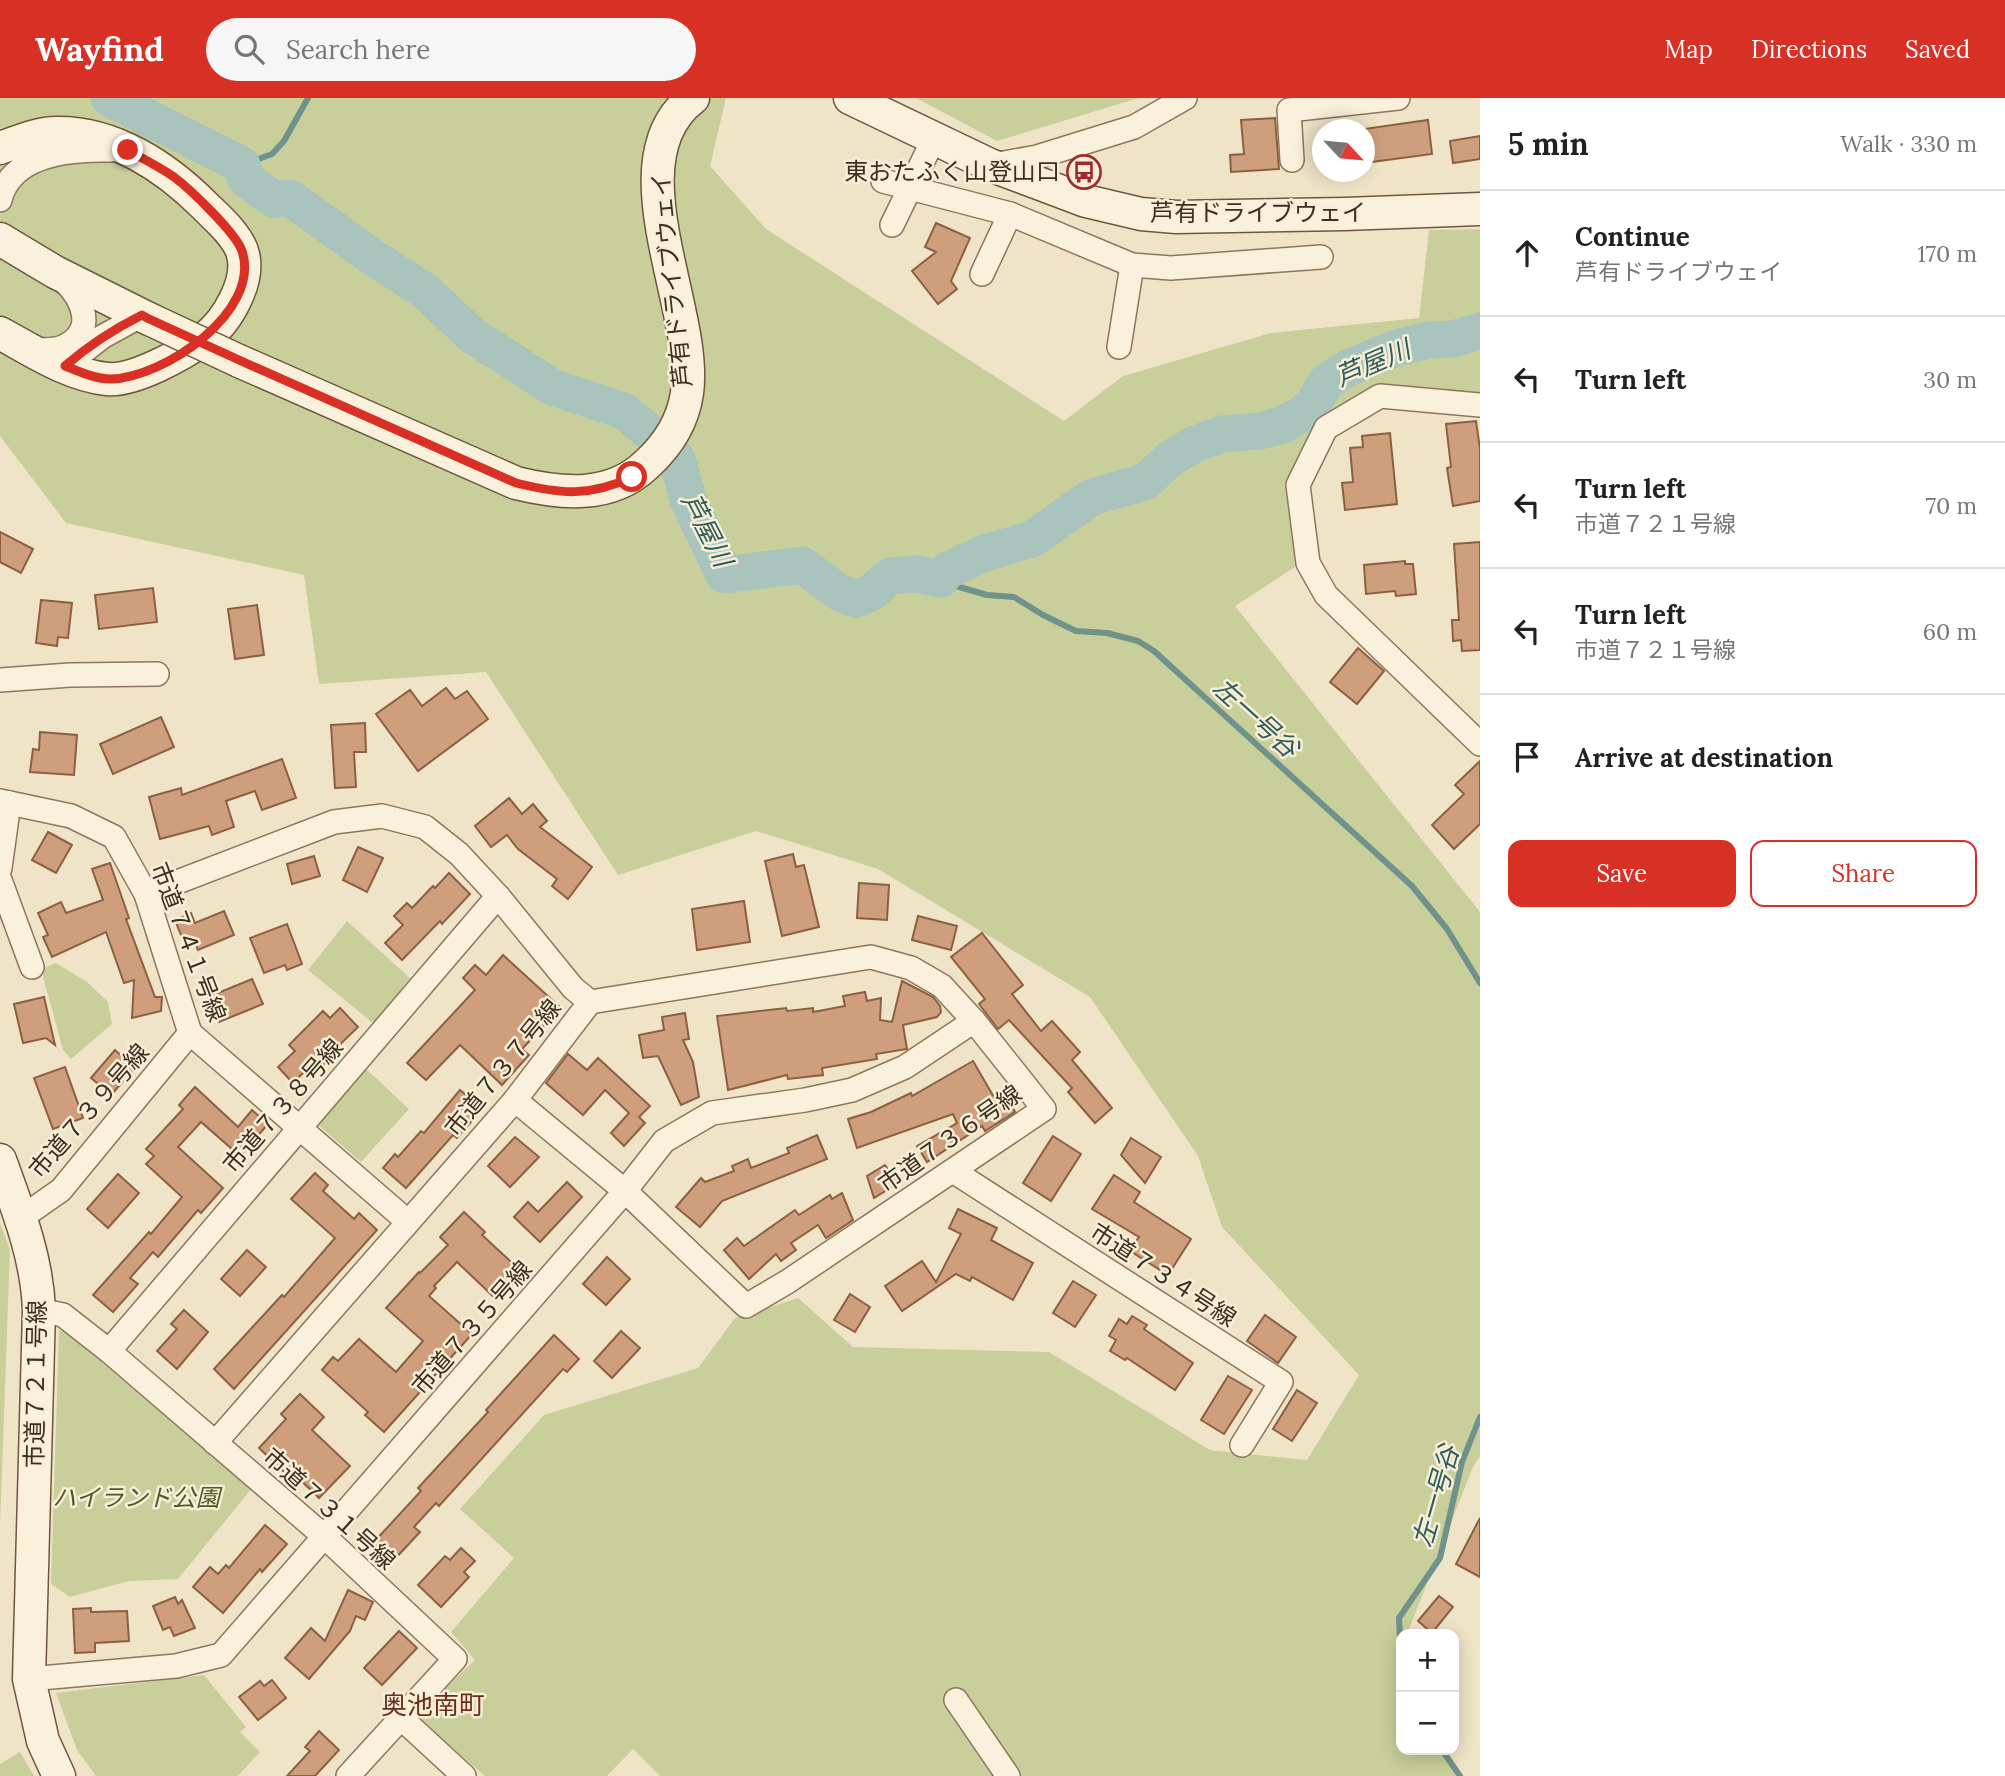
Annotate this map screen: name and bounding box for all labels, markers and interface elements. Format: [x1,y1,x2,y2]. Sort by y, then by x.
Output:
search box [206,18,696,81]
text: Wayfind [35,28,164,70]
icon: search [230,30,268,68]
text: Search here [286,33,430,66]
text: Map [1664,34,1713,65]
text: Directions [1751,34,1867,65]
text: Saved [1905,34,1970,65]
north arrow [1312,119,1375,182]
text: 5 min [1508,125,1589,163]
text: Walk · 330 m [1840,129,1977,158]
route end [112,134,143,165]
bus stop icon: 東おたふく山登山口 [1065,153,1103,191]
place label: 東おたふく山登山口 [844,156,1060,187]
street label: 芦有ドライブウェイ [645,171,698,389]
street label: 芦有ドライブウェイ [1150,197,1366,228]
text: Continue [1575,220,1690,253]
icon: ahead [1508,234,1546,272]
text: 170 m [1917,239,1977,268]
text: 芦有ドライブウェイ [1575,257,1782,286]
water label: 芦屋川 [1330,331,1418,393]
icon: left [1508,360,1546,398]
text: Turn left [1575,363,1686,396]
text: 30 m [1923,365,1977,394]
route start [616,461,647,492]
text: Turn left [1575,472,1686,505]
icon: left [1508,486,1546,524]
water label: 芦屋川 [675,488,741,575]
text: 70 m [1926,491,1977,520]
text: 市道７２１号線 [1575,509,1736,538]
text: Turn left [1575,598,1686,631]
icon: left [1508,612,1546,650]
text: 60 m [1923,617,1977,646]
text: 市道７２１号線 [1575,635,1736,664]
water label: 左一号谷 [1207,671,1307,766]
icon: arrive [1508,738,1546,776]
text: Arrive at destination [1575,741,1833,774]
button: Save [1508,840,1736,907]
button: Share [1750,840,1977,907]
street label: 市道７４１号線 [144,858,233,1026]
street label: 市道７３７号線 [438,993,568,1143]
street label: 市道７３８号線 [216,1032,349,1179]
street label: 市道７３９号線 [22,1037,155,1184]
street label: 市道７３６号線 [872,1078,1027,1199]
street label: 市道７３４号線 [1084,1216,1242,1333]
street label: 市道７３５号線 [405,1254,538,1401]
street label: 市道７２１号線 [19,1300,52,1468]
water label: 左一号谷 [1405,1439,1466,1550]
street label: 市道７３１号線 [257,1441,402,1576]
park label: ハイランド公園 [52,1482,223,1513]
map controls [1396,1629,1459,1755]
button: + [1396,1629,1459,1692]
district label: 奥池南町 [381,1688,485,1721]
button: − [1396,1692,1459,1755]

